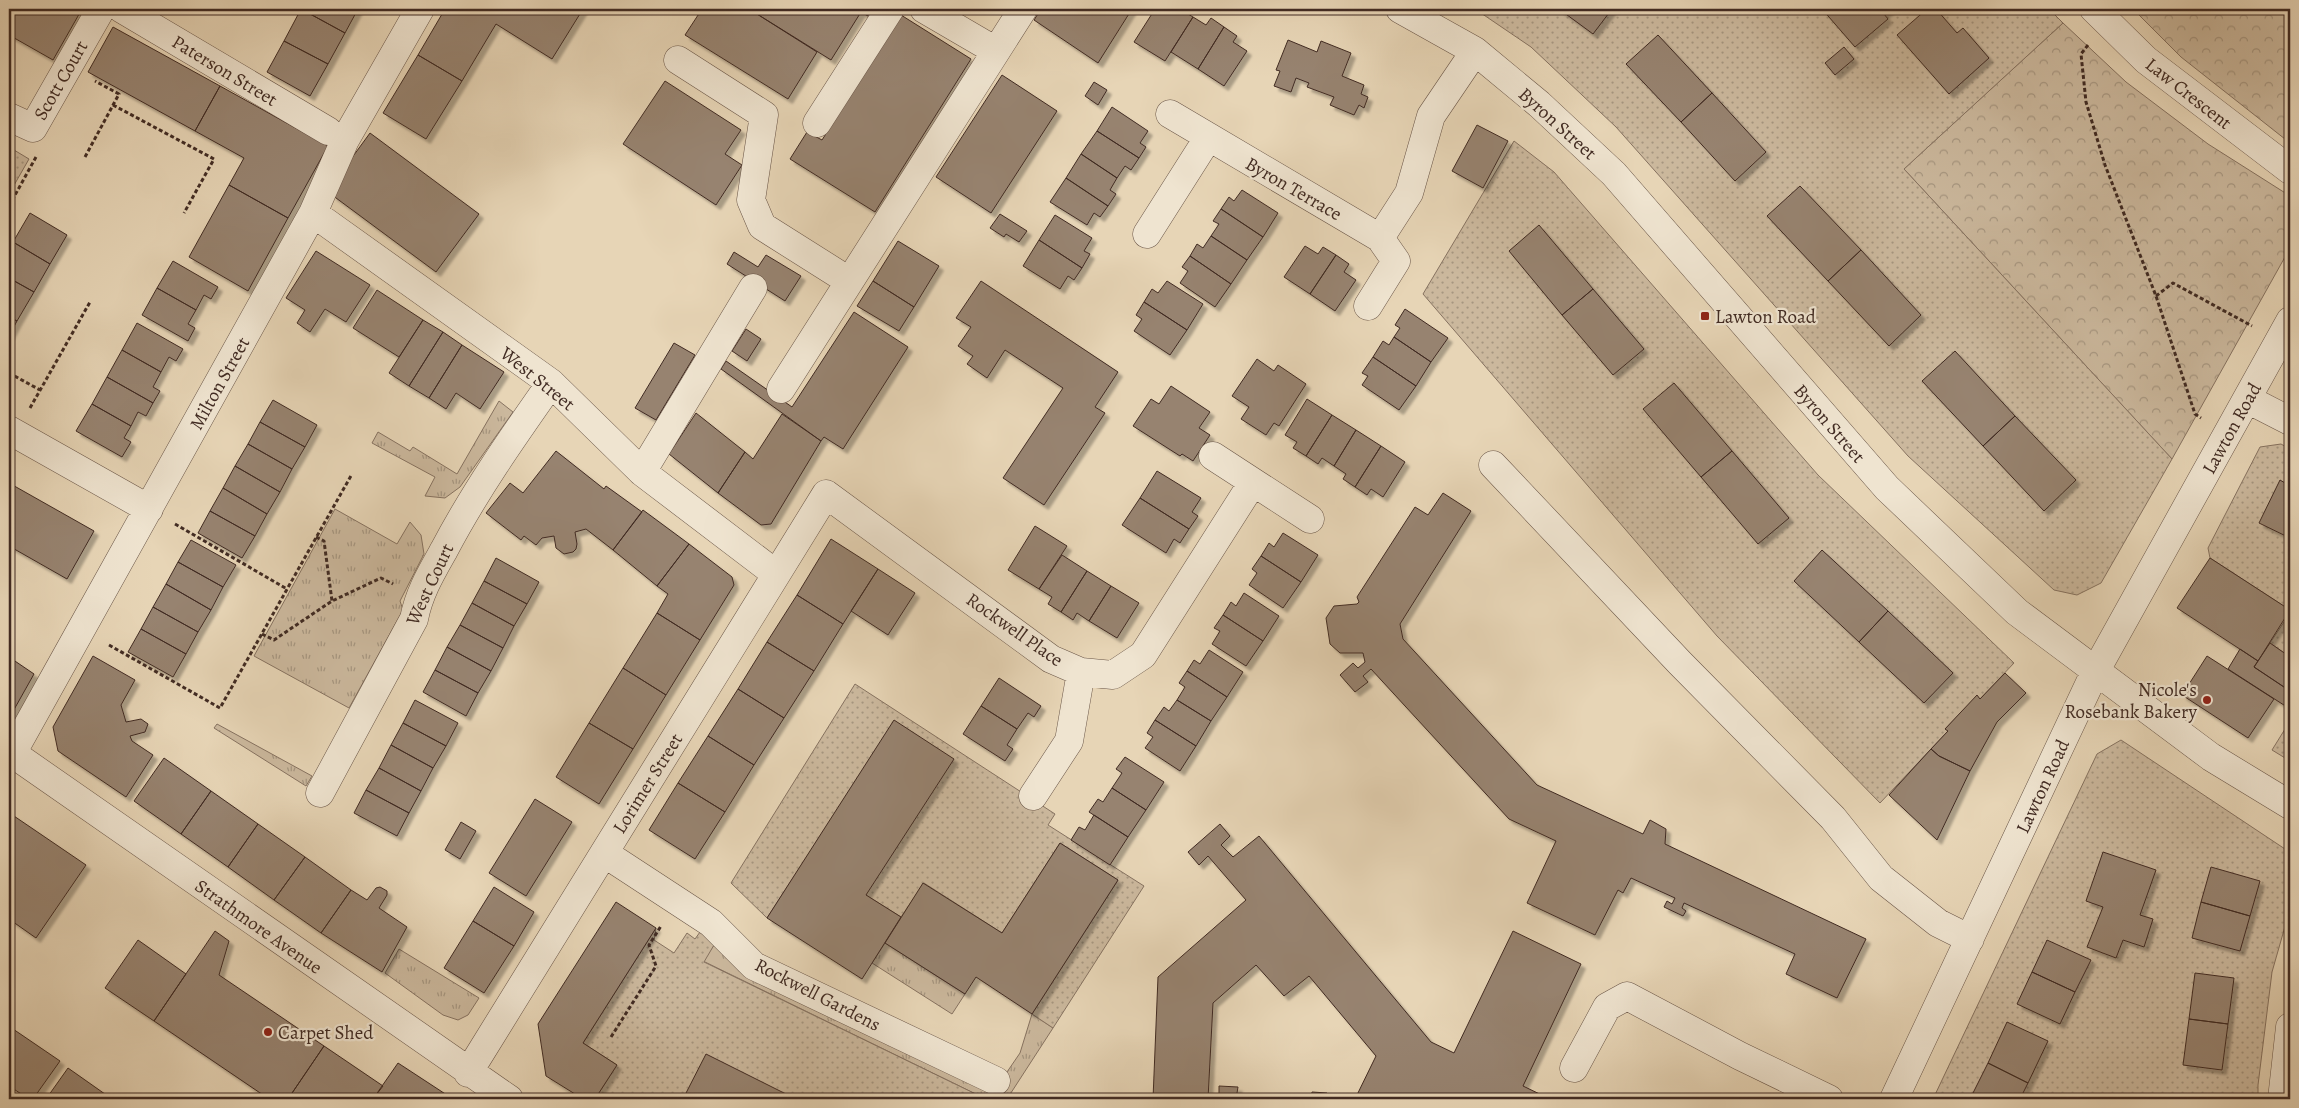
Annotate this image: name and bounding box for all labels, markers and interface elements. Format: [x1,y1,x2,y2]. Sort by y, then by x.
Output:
street label: Paterson Street [167,29,282,113]
street label: Scott Court [28,36,94,125]
street label: Law Crescent [2140,52,2237,136]
street label: Byron Street [1513,82,1602,166]
street label: Byron Terrace [1240,151,1347,227]
place label: Lawton Road [1715,304,1817,330]
marker: Lawton Road [1699,310,1711,322]
street label: Milton Street [184,332,256,435]
street label: West Street [494,340,580,417]
street label: Lawton Road [2196,377,2268,479]
street label: Byron Street [1788,378,1871,469]
street label: West Court [399,539,460,630]
street label: Rockwell Place [961,587,1068,673]
place label: Nicole's Rosebank Bakery [2064,677,2198,725]
marker: Nicole's Rosebank Bakery [2201,694,2213,706]
street label: Lorimer Street [607,728,689,839]
street label: Lawton Road [2010,734,2076,838]
street label: Strathmore Avenue [190,873,327,980]
street label: Rockwell Gardens [750,952,885,1038]
place label: Carpet Shed [278,1020,374,1046]
marker: Carpet Shed [262,1026,274,1038]

